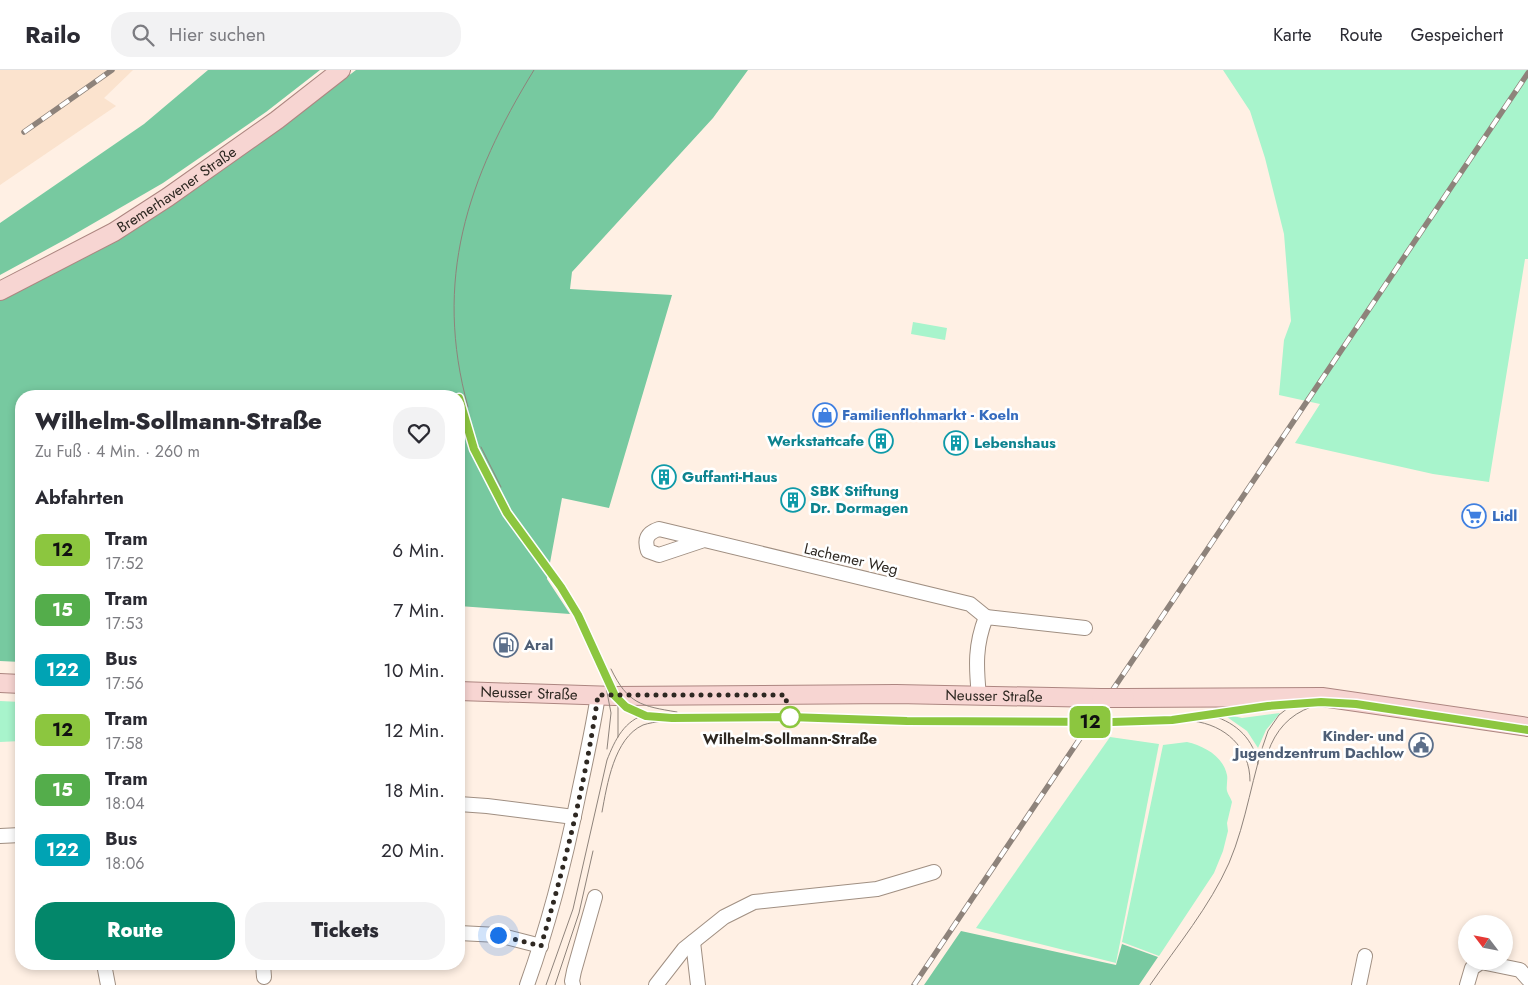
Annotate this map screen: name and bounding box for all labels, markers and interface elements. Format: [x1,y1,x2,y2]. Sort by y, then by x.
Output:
search box [111,12,461,57]
text: Railo [25,17,81,52]
icon: search [129,21,157,49]
text: Hier suchen [169,21,266,48]
text: Karte [1273,22,1312,48]
text: Route [1340,22,1382,48]
text: Gespeichert [1410,22,1503,48]
street label: Bremerhavener Straße [113,141,241,238]
shop icon: Familienflohmarkt - Koeln [812,402,838,428]
text: Wilhelm-Sollmann-Straße [35,403,322,438]
place label: Familienflohmarkt - Koeln [842,404,1019,426]
button: heart [393,407,445,459]
building icon: Werkstattcafe [868,428,894,454]
place label: Werkstattcafe [767,430,864,452]
building icon: Lebenshaus [943,430,969,456]
place label: Lebenshaus [974,432,1056,454]
text: Zu Fuß · 4 Min. · 260 m [35,440,200,463]
building icon: Guffanti-Haus [651,464,677,490]
place label: Guffanti-Haus [682,466,778,488]
place label: SBK Stiftung Dr. Dormagen [810,480,908,519]
text: Abfahrten [35,484,124,511]
building icon: SBK Stiftung Dr. Dormagen [780,487,806,513]
supermarket icon: Lidl [1461,503,1487,529]
place label: Lidl [1492,505,1517,527]
text: Tram [105,525,148,552]
text: 12 [52,537,73,563]
text: 6 Min. [392,537,445,564]
street label: Lachemer Weg [802,538,900,580]
text: 17:52 [105,552,144,575]
text: Tram [105,585,148,612]
text: 15 [52,597,73,623]
text: 7 Min. [393,597,445,624]
text: 17:53 [105,612,143,635]
fuel station icon: Aral [493,632,519,658]
place label: Aral [523,634,553,656]
text: Bus [105,645,137,672]
text: 122 [46,657,79,683]
text: 10 Min. [383,657,445,684]
text: 17:56 [105,672,144,695]
street label: Neusser Straße [480,681,578,706]
street label: Neusser Straße [945,684,1043,708]
text: Tram [105,705,148,732]
marker: Wilhelm-Sollmann-Straße [779,706,801,728]
line badge: 12 [1068,706,1112,738]
text: 12 [1080,709,1100,735]
text: 12 [52,717,73,743]
text: 12 Min. [384,717,445,744]
place label: Kinder- und Jugendzentrum Dachlow [1231,725,1405,764]
place label: Wilhelm-Sollmann-Straße [703,728,878,750]
text: 17:58 [105,732,143,755]
public building icon: Kinder- und Jugendzentrum Dachlow [1408,732,1434,758]
text: Tram [105,765,148,792]
text: 15 [52,777,73,803]
text: 18 Min. [384,777,445,804]
text: 18:04 [105,792,145,815]
text: Bus [105,825,137,852]
text: 122 [46,837,79,863]
text: 20 Min. [381,837,445,864]
text: 18:06 [105,852,145,875]
button: Route [35,902,235,960]
button: Tickets [245,902,445,960]
north arrow [1458,915,1512,970]
map controls [1458,915,1513,970]
your location [486,923,511,948]

